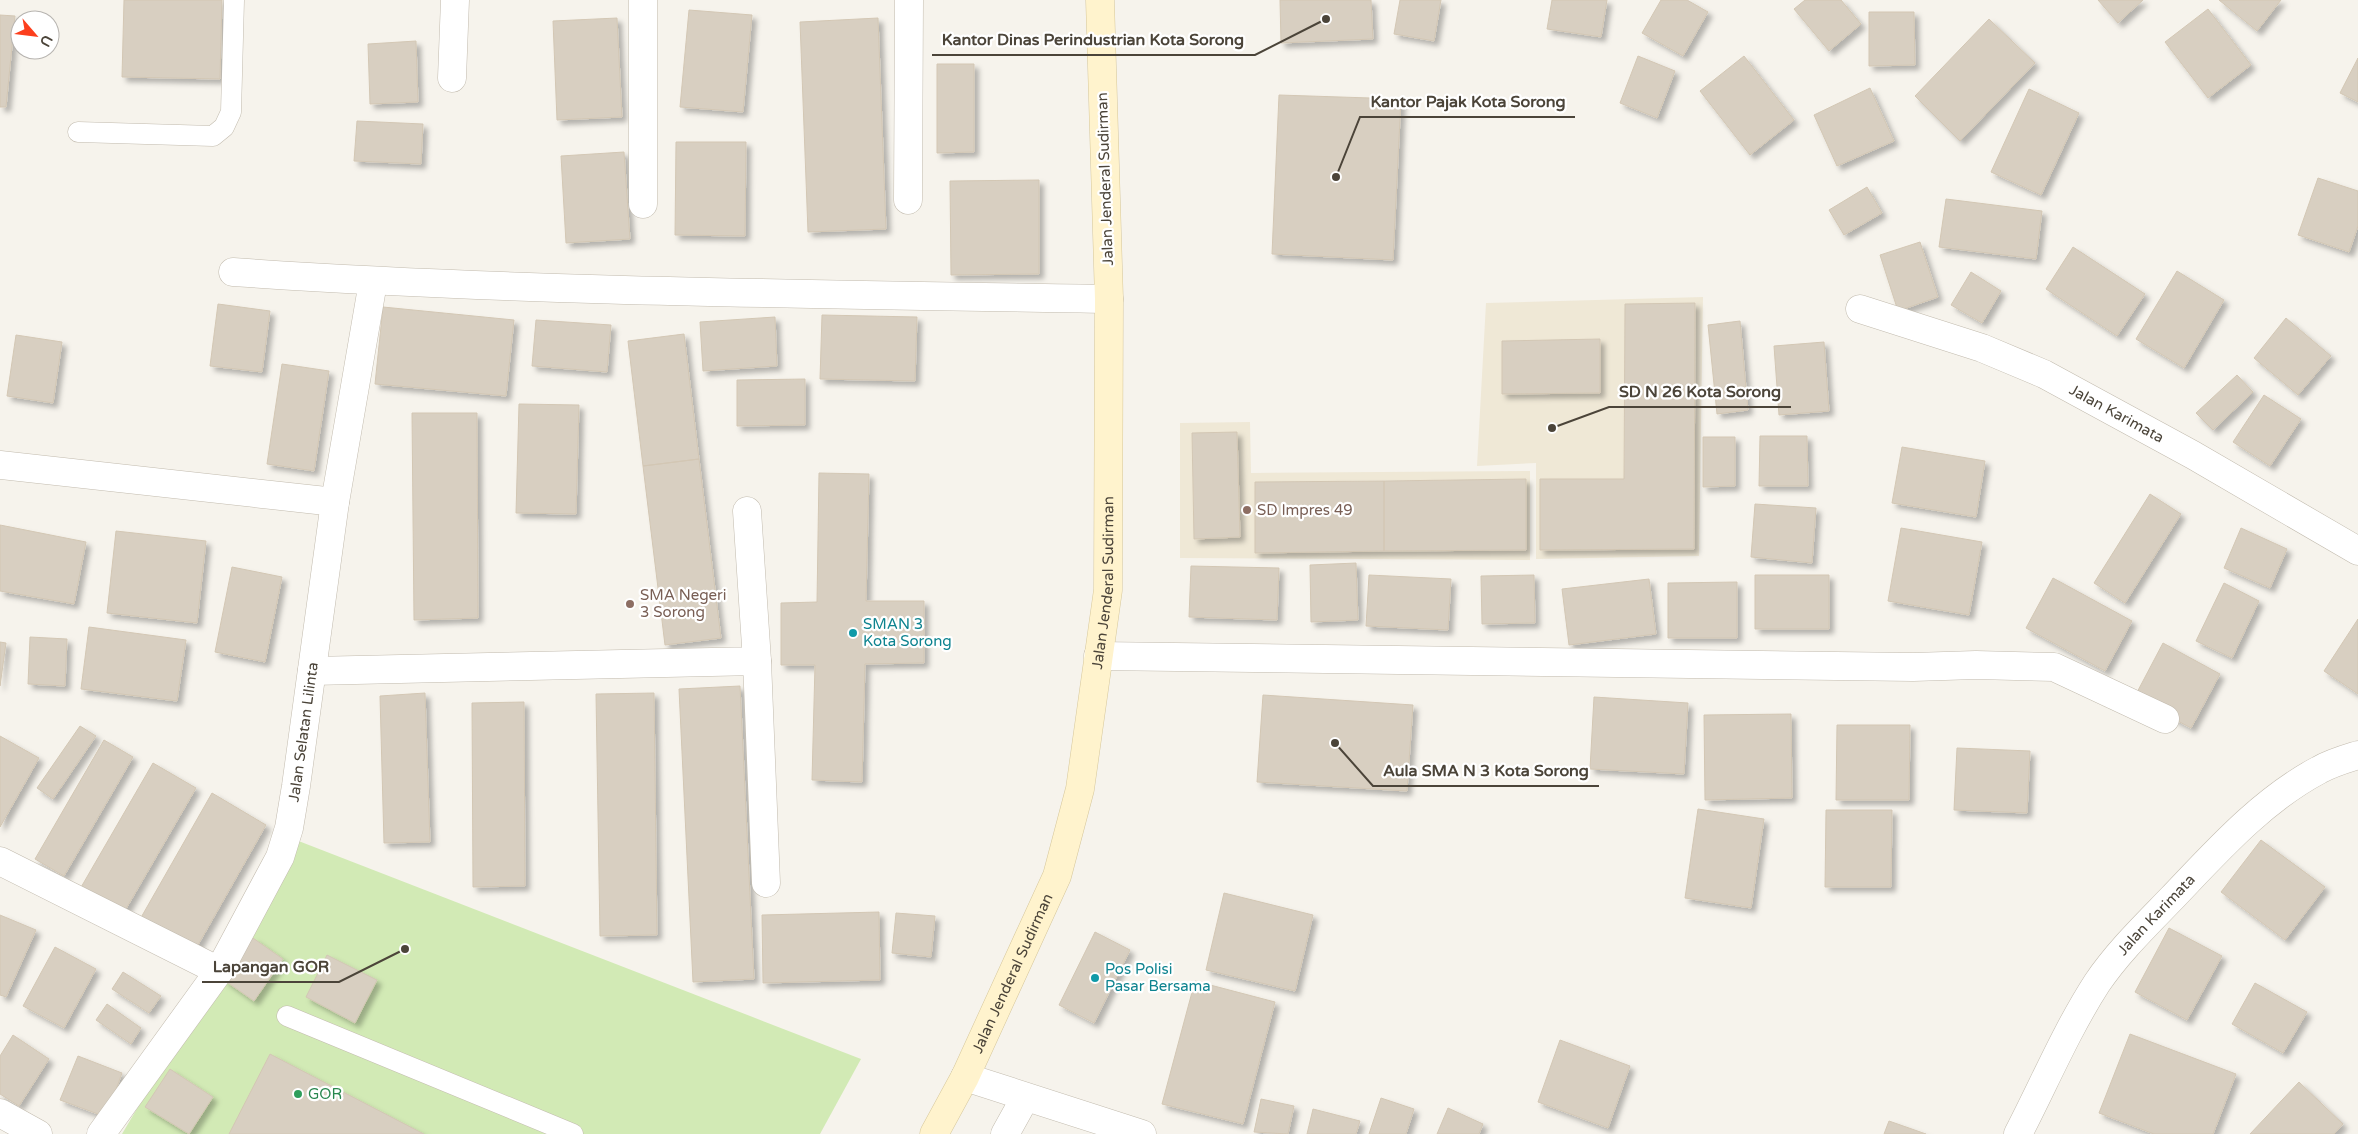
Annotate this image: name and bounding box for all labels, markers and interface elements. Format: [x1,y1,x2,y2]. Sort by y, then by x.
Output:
north arrow [10,10,60,60]
callout: Kantor Dinas Perindustrian Kota Sorong [932,24,1255,55]
text: Kantor Dinas Perindustrian Kota Sorong [942,30,1244,50]
text: U [36,32,56,50]
callout: Kantor Pajak Kota Sorong [1360,86,1575,117]
street label: Jalan Jenderal Sudirman [1093,92,1117,266]
text: Kantor Pajak Kota Sorong [1370,92,1566,112]
callout: SD N 26 Kota Sorong [1609,376,1791,407]
street label: Jalan Karimata [2066,381,2167,446]
text: SD N 26 Kota Sorong [1619,382,1781,402]
street label: Jalan Jenderal Sudirman [1088,496,1117,670]
place label: SD Impres 49 [1257,501,1353,519]
marker: SD Impres 49 [1241,504,1253,516]
place label: SMA Negeri 3 Sorong [640,586,727,621]
marker: SMA Negeri 3 Sorong [624,598,636,610]
place label: SMAN 3 Kota Sorong [863,615,952,650]
marker: SMAN 3 Kota Sorong [847,627,859,639]
street label: Jalan Selatan Lilinta [285,661,322,803]
callout: Aula SMA N 3 Kota Sorong [1373,755,1599,786]
text: Aula SMA N 3 Kota Sorong [1383,761,1589,781]
street label: Jalan Karimata [2113,871,2199,959]
street label: Jalan Jenderal Sudirman [968,891,1057,1056]
callout: Lapangan GOR [202,951,339,982]
text: Lapangan GOR [213,957,329,977]
place label: Pos Polisi Pasar Bersama [1105,960,1211,995]
marker: Pos Polisi Pasar Bersama [1089,972,1101,984]
place label: GOR [308,1085,342,1103]
marker: GOR [292,1088,304,1100]

